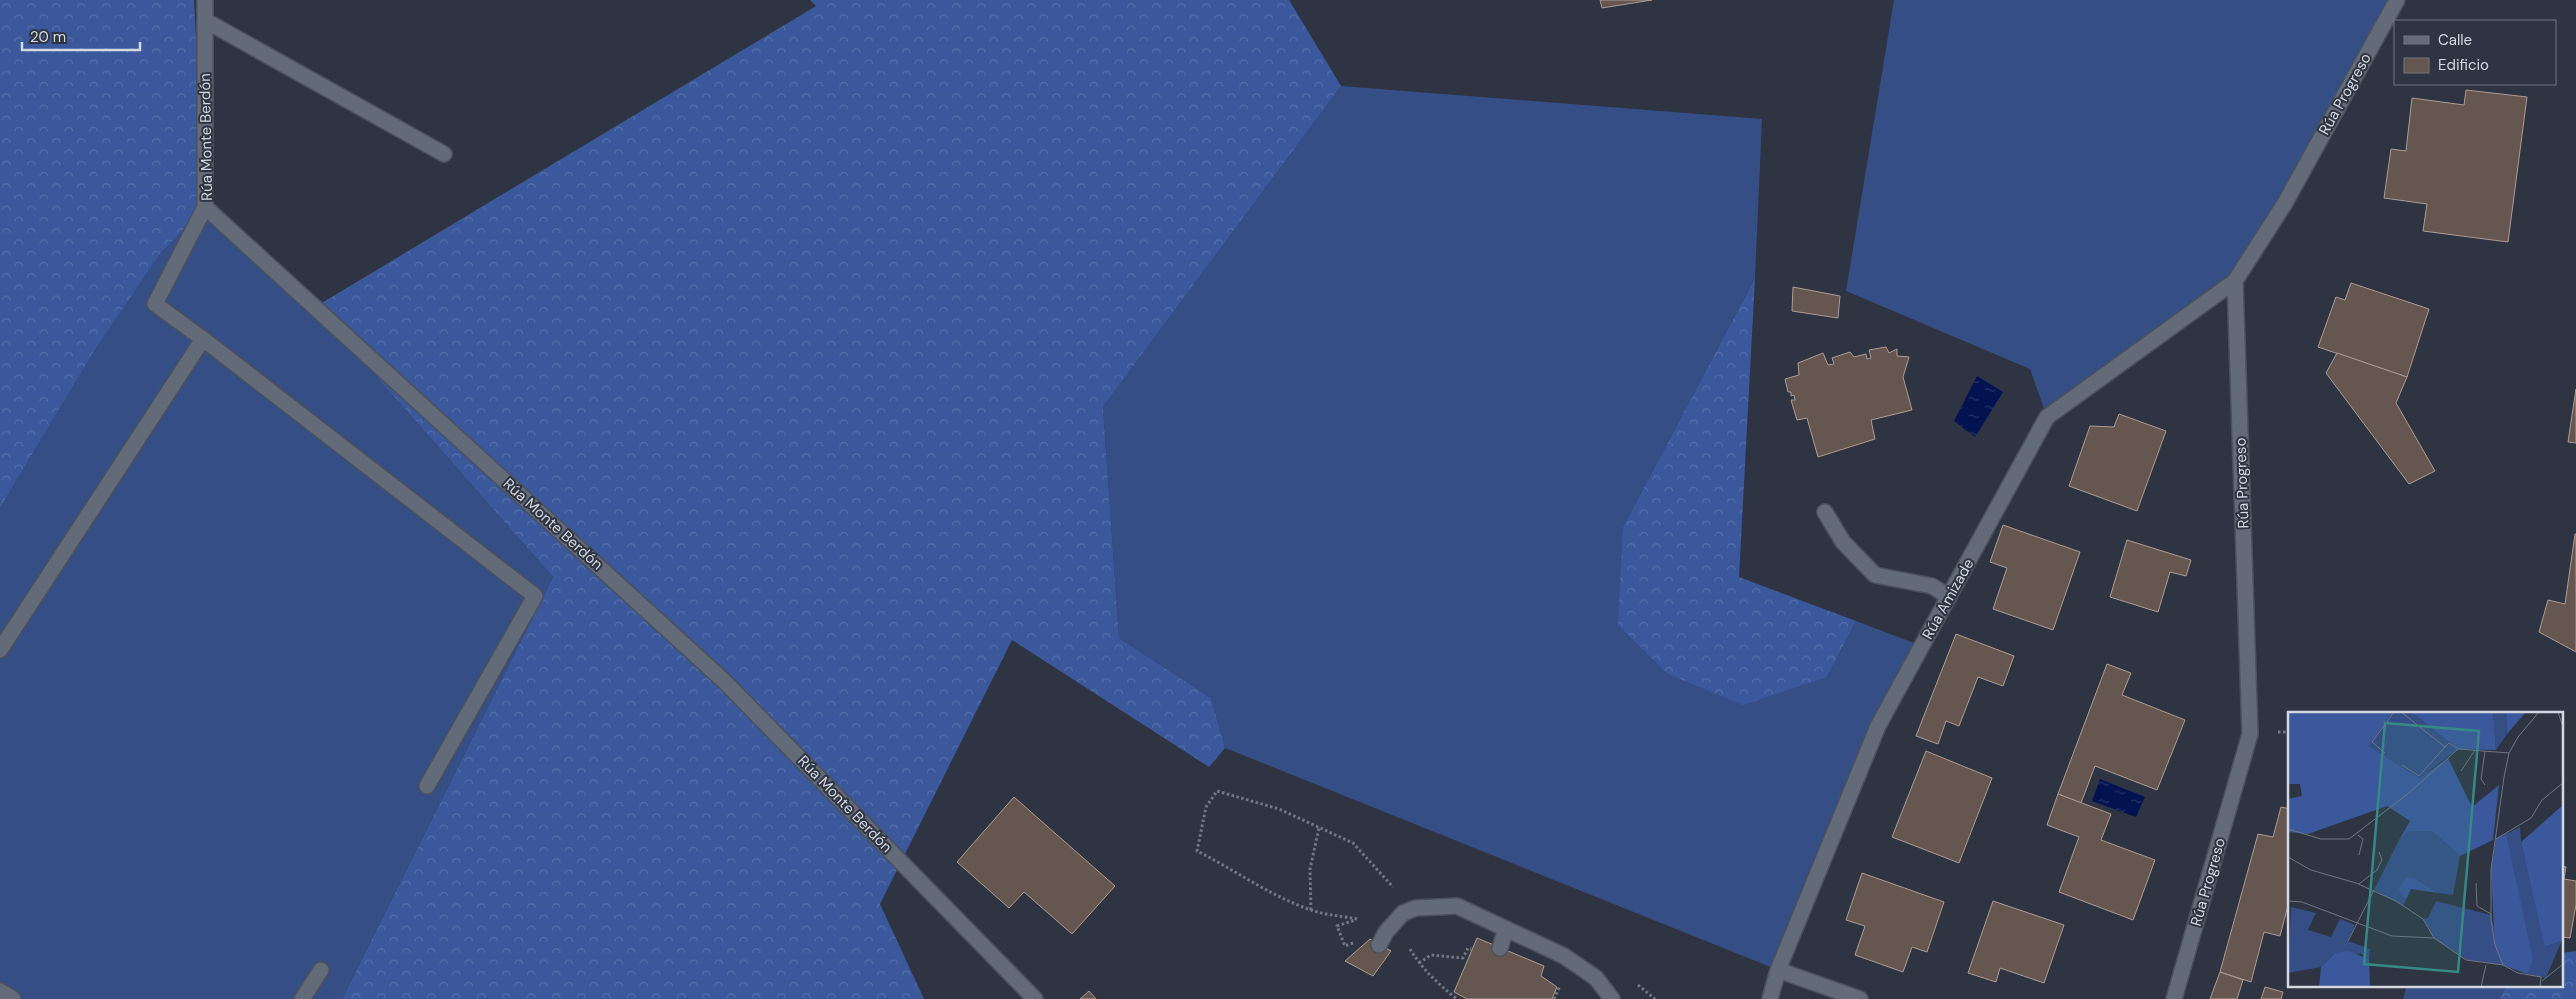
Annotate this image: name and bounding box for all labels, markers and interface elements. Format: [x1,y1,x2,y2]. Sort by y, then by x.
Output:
scale bar [22,20,140,52]
legend [2394,20,2556,85]
text: 20 m [30,27,66,47]
text: Calle [2438,30,2472,50]
street label: Rúa Progreso [2314,49,2376,139]
text: Edificio [2438,55,2489,75]
street label: Rúa Monte Berdón [195,73,217,201]
street label: Rúa Progreso [2230,437,2254,529]
street label: Rúa Monte Berdón [499,474,607,574]
street label: Rúa Amizade [1918,555,1978,643]
inset map [2288,712,2564,986]
street label: Rúa Monte Berdón [793,751,897,857]
street label: Rúa Progreso [2186,836,2230,928]

